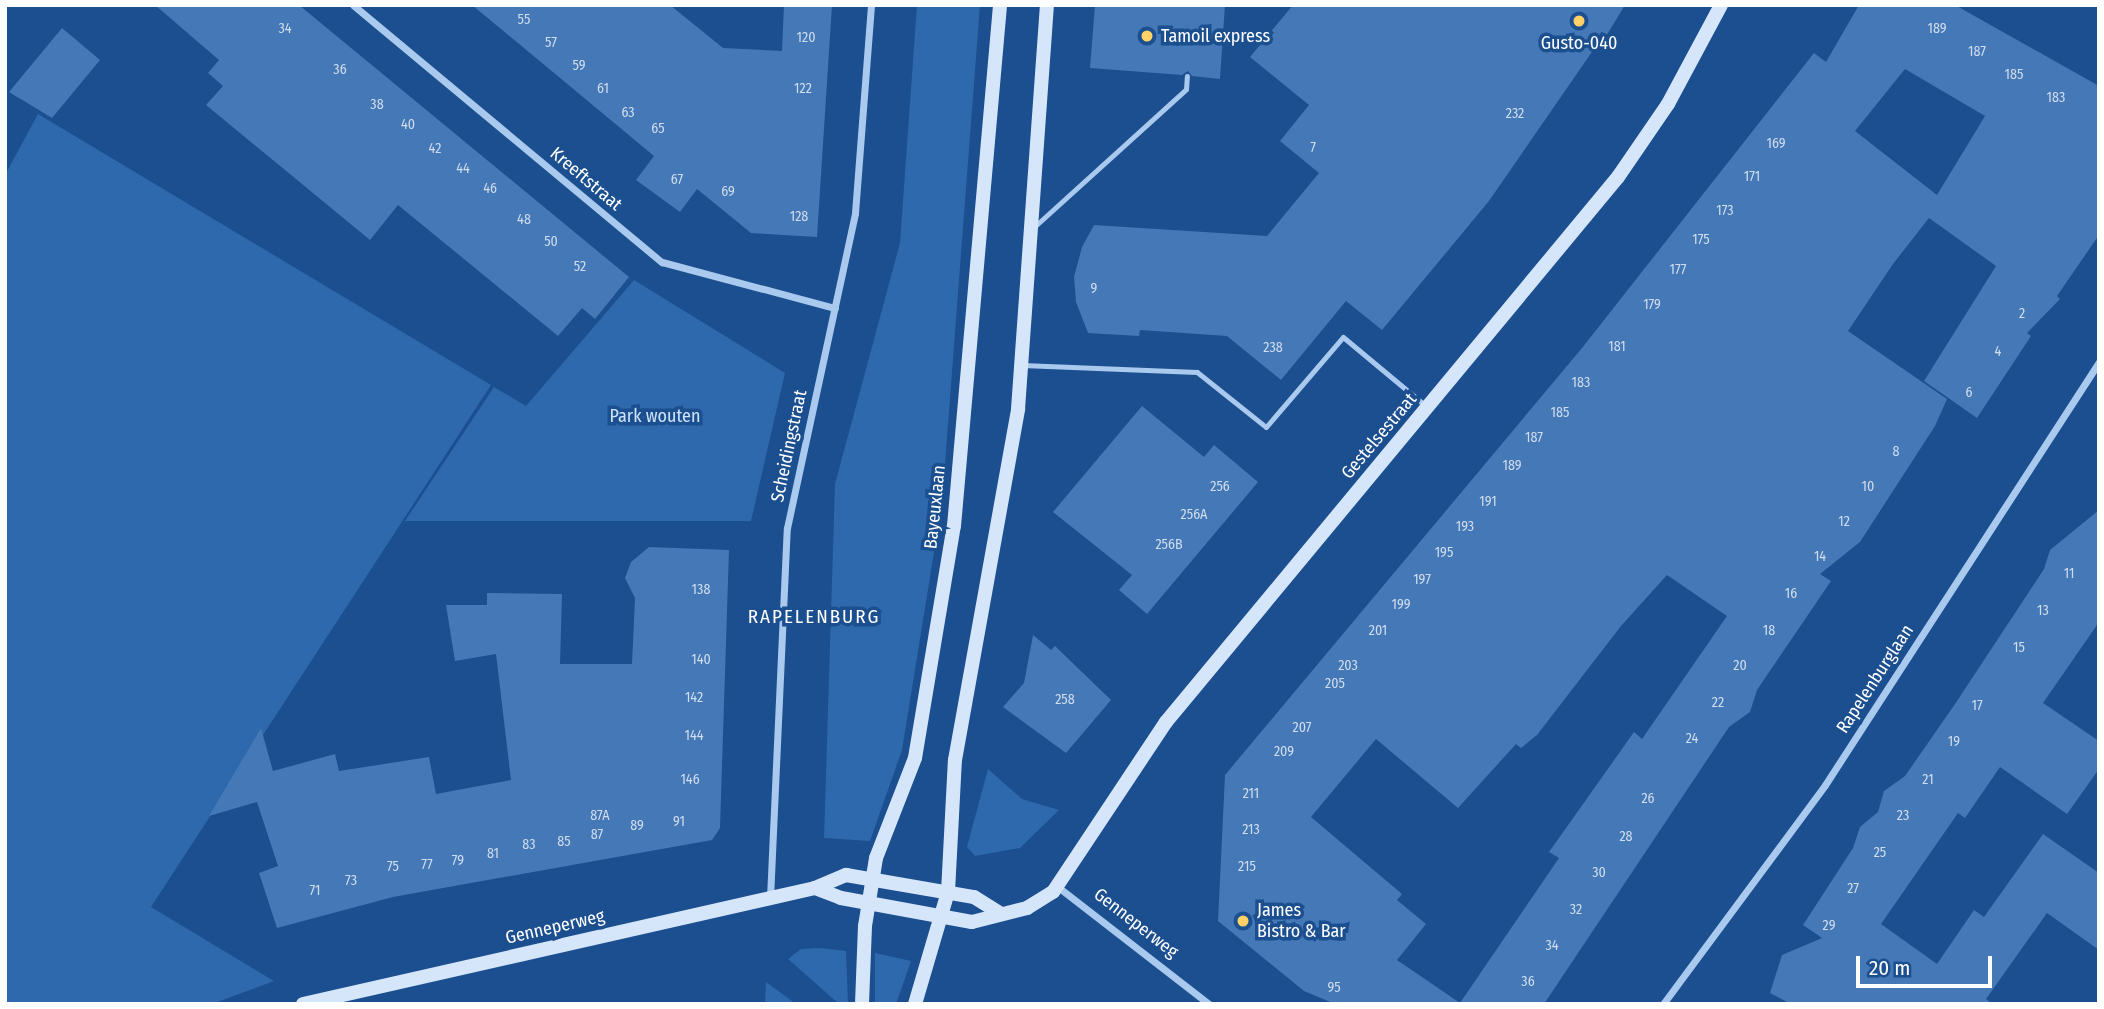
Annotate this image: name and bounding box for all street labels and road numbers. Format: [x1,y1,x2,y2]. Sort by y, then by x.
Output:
street label: Kreeftstraat [546,143,626,215]
street label: Scheidingstraat [767,388,811,504]
street label: Gestelsestraat [1337,389,1421,483]
street label: Bayeuxlaan [920,464,950,550]
street label: Rapelenburglaan [1832,621,1918,737]
street label: Genneperweg [1090,883,1182,963]
street label: Genneperweg [503,905,607,949]

